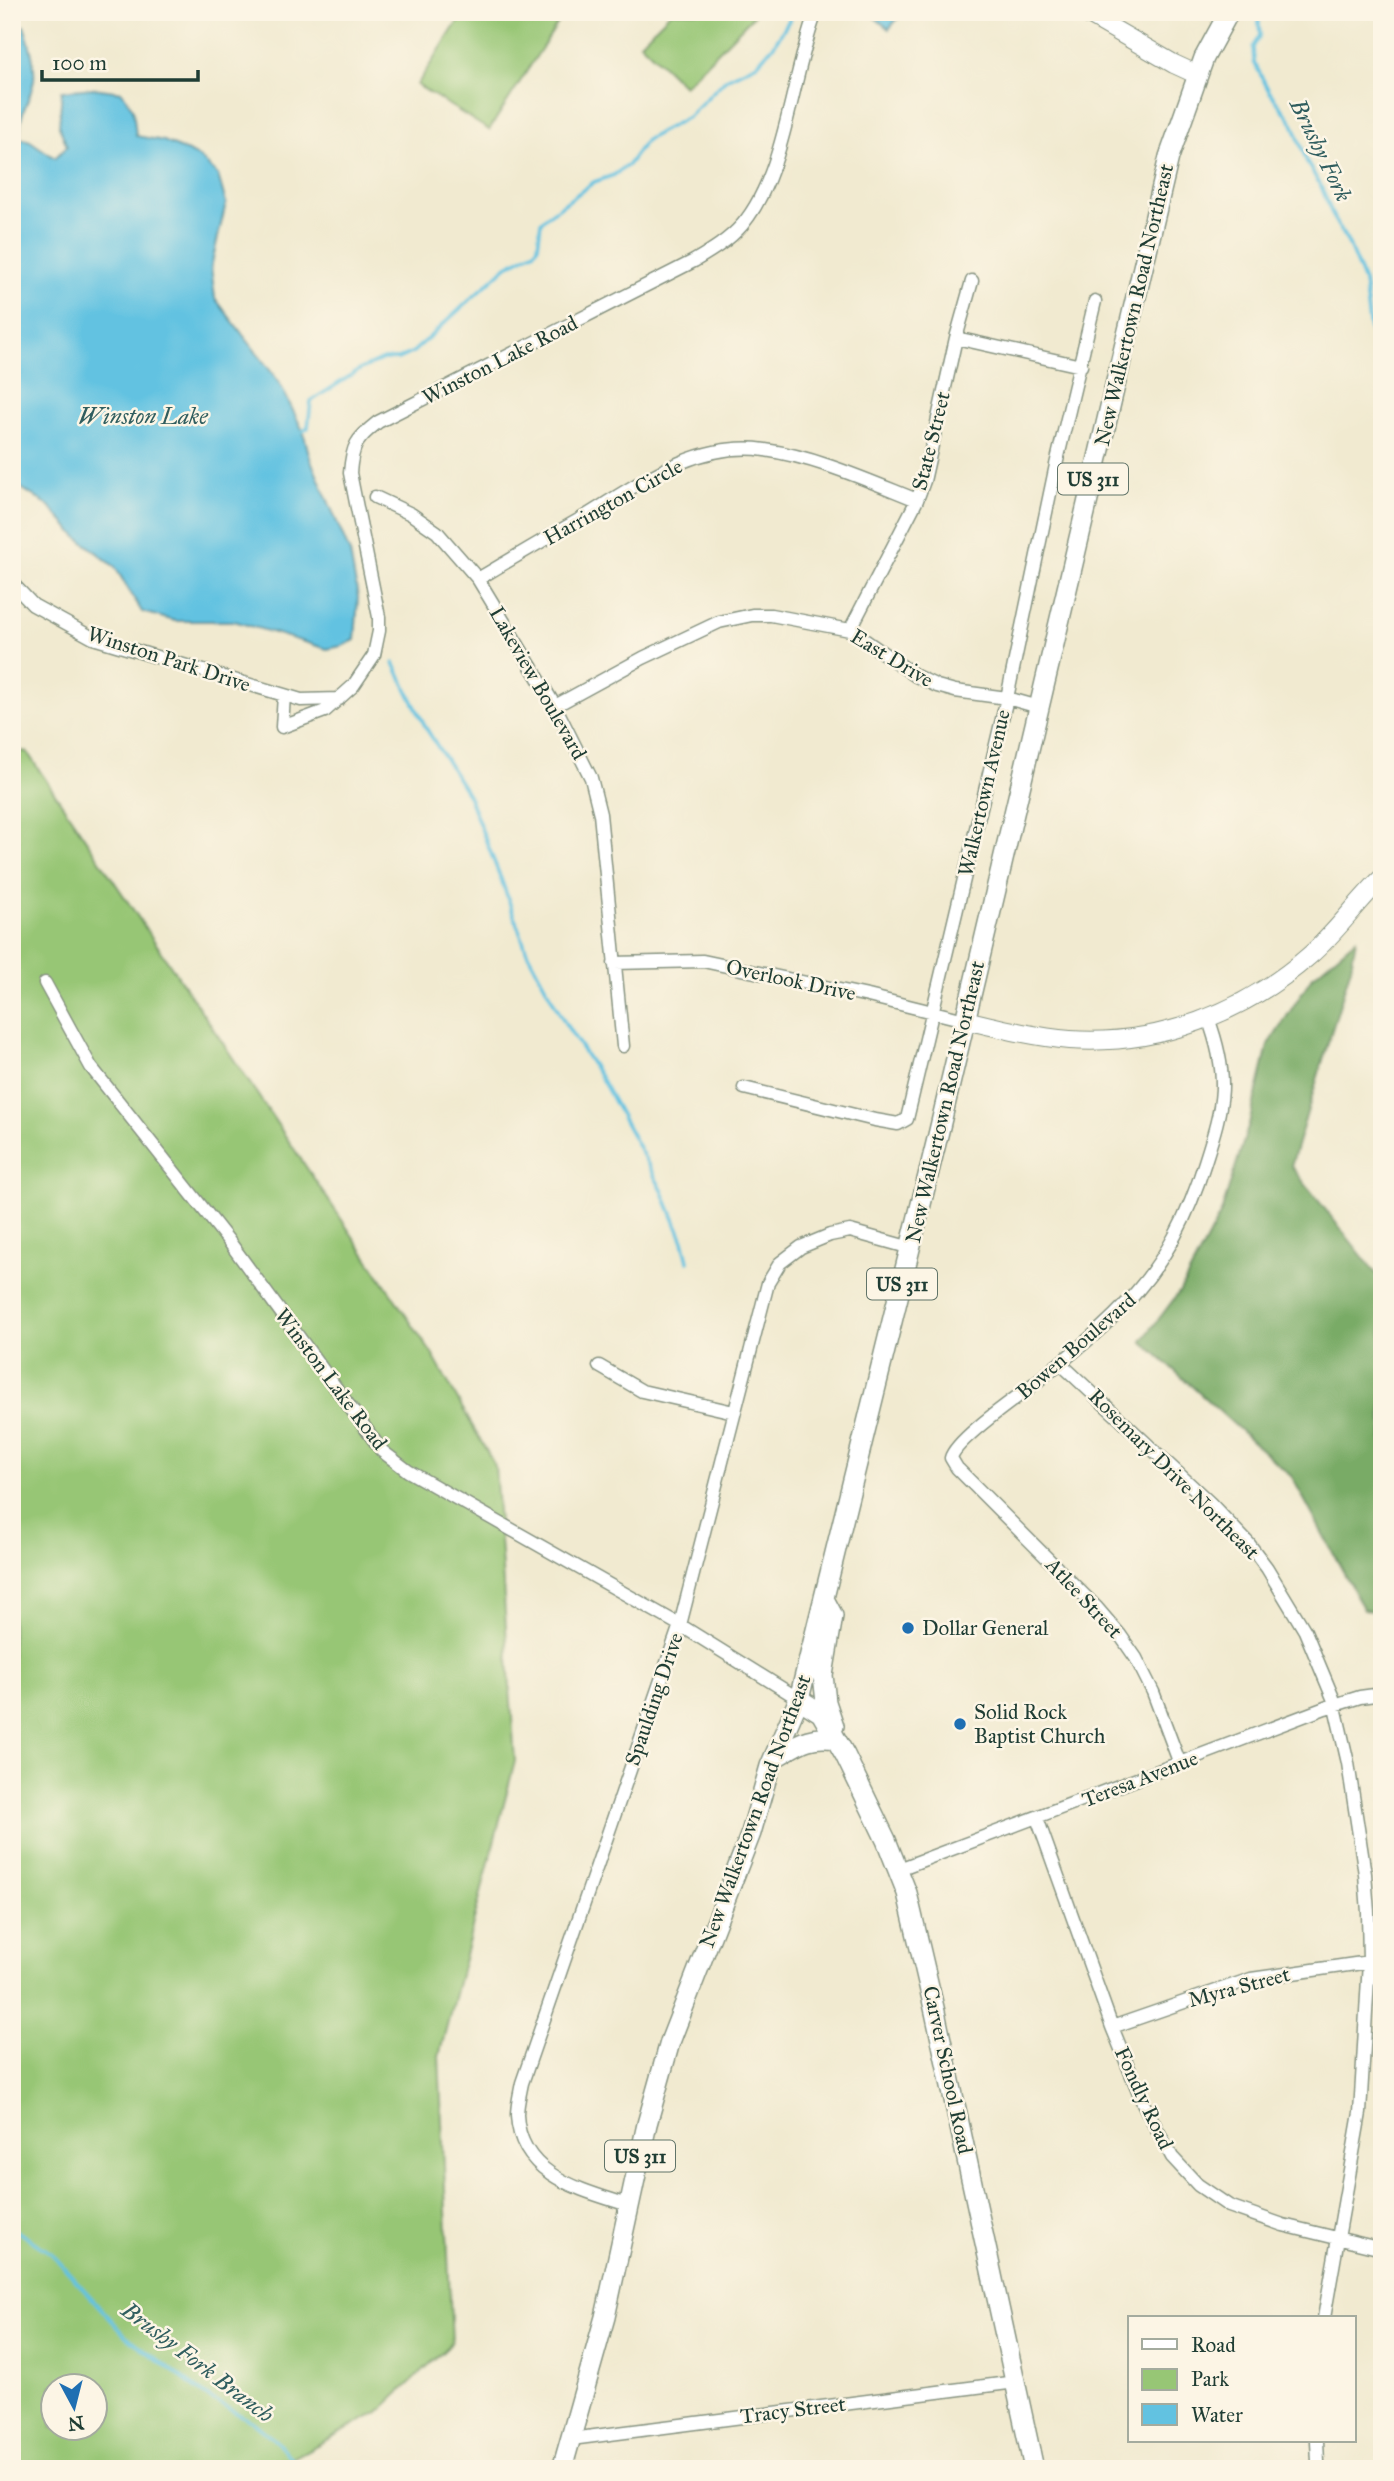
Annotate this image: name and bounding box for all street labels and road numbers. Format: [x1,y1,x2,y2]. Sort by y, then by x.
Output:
street label: New Walkertown Road Northeast [1089,161,1179,449]
street label: Winston Lake Road [418,309,582,410]
street label: State Street [906,388,956,493]
street label: Harrington Circle [539,453,687,551]
road number: US 311 [1058,464,1128,494]
street label: Lakeview Boulevard [484,602,593,765]
street label: Winston Park Drive [84,620,254,698]
street label: East Drive [846,623,938,693]
street label: Walkertown Avenue [952,707,1016,879]
street label: Overlook Drive [724,954,859,1007]
street label: New Walkertown Road Northeast [900,958,990,1246]
road number: US 311 [867,1268,937,1300]
street label: Bowen Boulevard [1011,1287,1141,1405]
street label: Winston Lake Road [269,1303,393,1455]
street label: Rosemary Drive Northeast [1083,1383,1265,1565]
street label: Atlee Street [1039,1551,1128,1644]
street label: Spaulding Drive [619,1629,689,1769]
street label: New Walkertown Road Northeast [693,1670,817,1951]
street label: Teresa Avenue [1078,1745,1202,1813]
street label: Myra Street [1185,1961,1293,2013]
street label: Carver School Road [917,1984,979,2157]
street label: Fondly Road [1109,2042,1179,2154]
road number: US 311 [605,2140,675,2172]
street label: Tracy Street [739,2391,848,2429]

